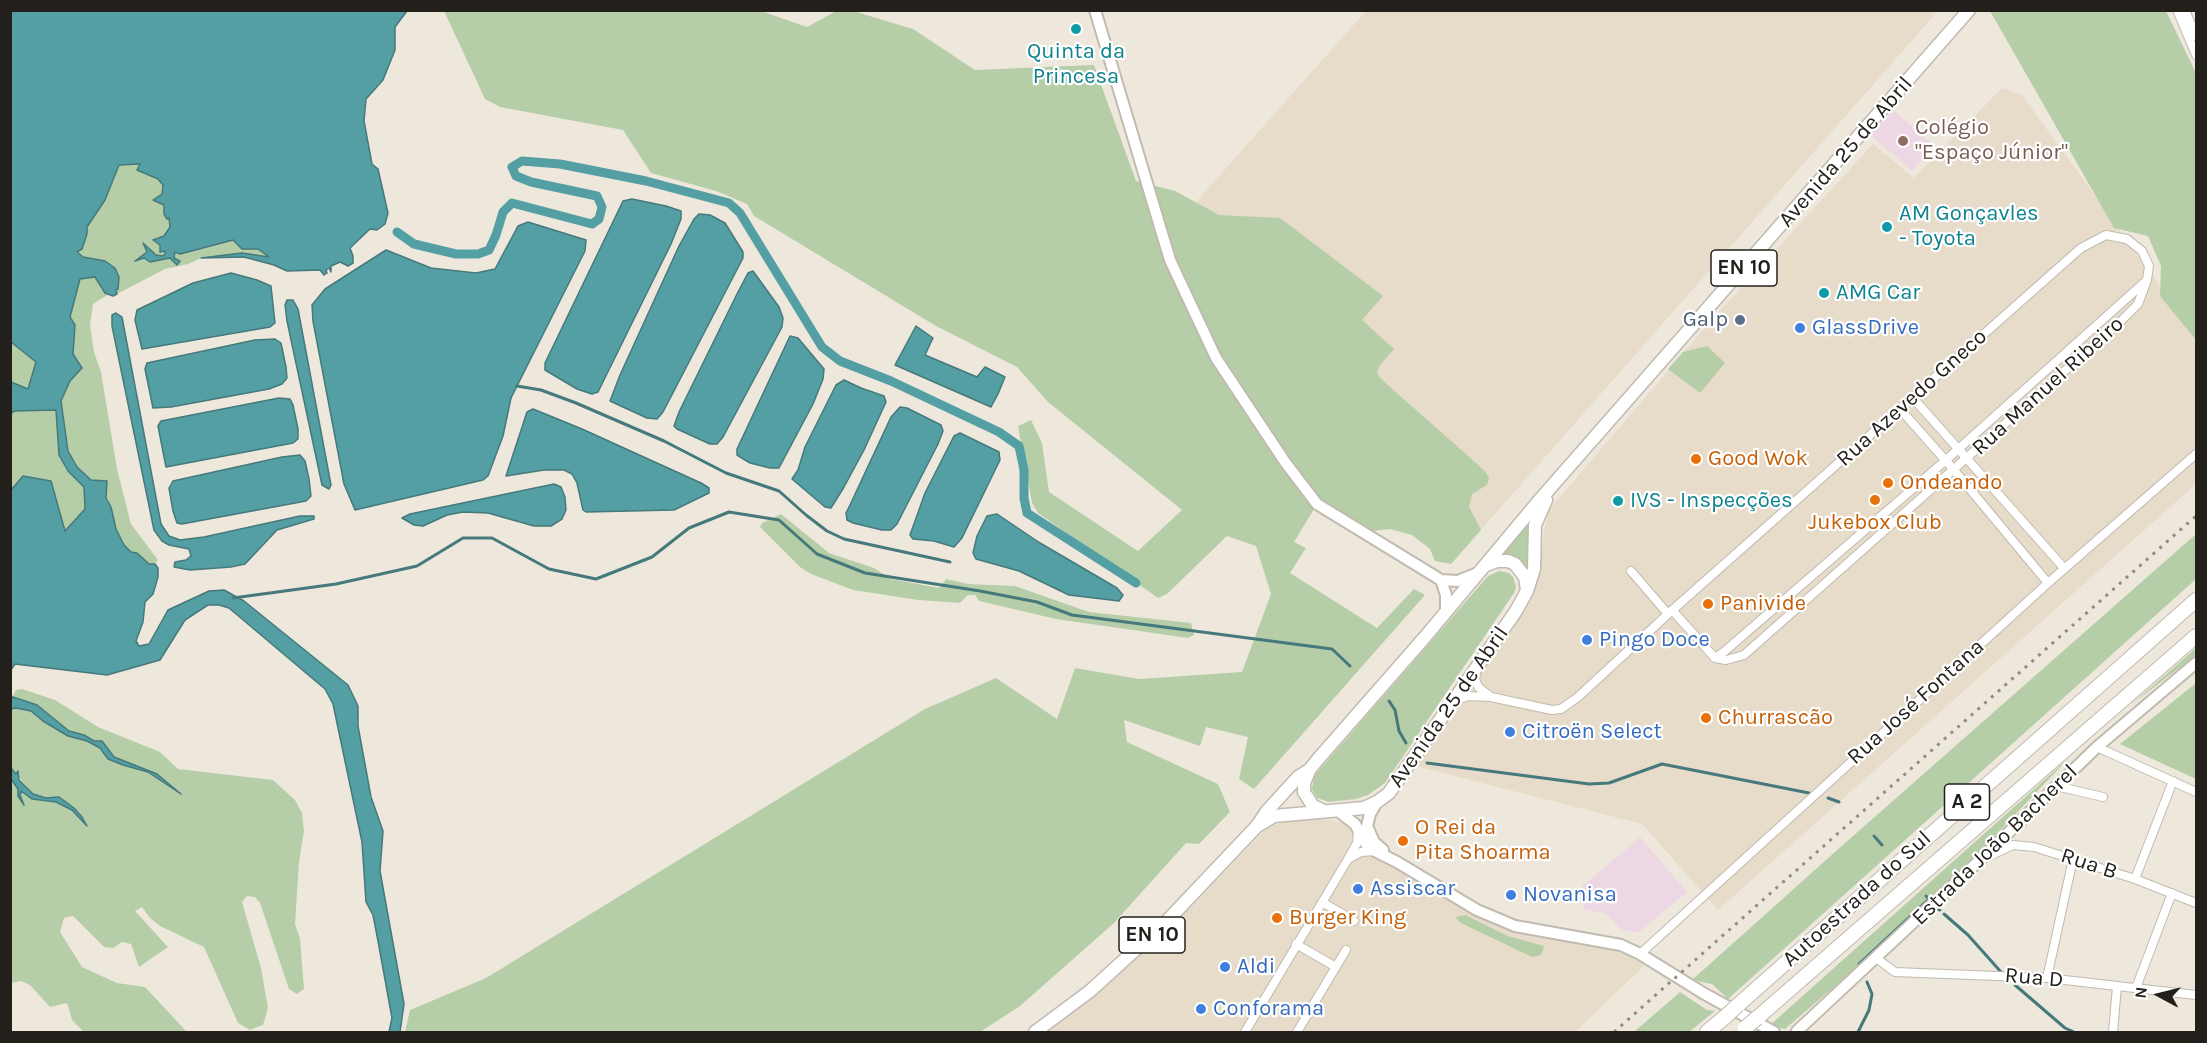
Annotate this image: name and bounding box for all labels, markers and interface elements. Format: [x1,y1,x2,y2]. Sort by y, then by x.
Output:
marker: Quinta da Princesa [1069,22,1083,36]
place label: Quinta da Princesa [1027,39,1125,90]
street label: Avenida 25 de Abril [1773,71,1919,233]
place label: Colégio "Espaço Júnior" [1915,115,2068,166]
marker: Colégio "Espaço Júnior" [1896,134,1910,148]
place label: AM Gonçavles - Toyota [1899,201,2039,252]
marker: AM Gonçavles - Toyota [1880,220,1894,234]
road number: EN 10 [1711,250,1777,286]
place label: AMG Car [1836,280,1920,306]
marker: AMG Car [1817,286,1831,300]
place label: Galp [1683,307,1728,333]
street label: Rua Manuel Ribeiro [1967,311,2129,461]
marker: Galp [1733,313,1747,327]
place label: GlassDrive [1812,315,1919,341]
marker: GlassDrive [1793,321,1807,335]
street label: Rua Azevedo Gneco [1831,324,1993,472]
place label: Good Wok [1708,446,1808,472]
marker: Good Wok [1689,452,1703,466]
place label: Ondeando [1900,470,2002,496]
marker: Ondeando [1881,476,1895,490]
place label: IVS - Inspecções [1630,488,1793,514]
marker: Jukebox Club [1868,493,1882,507]
marker: IVS - Inspecções [1611,494,1625,508]
place label: Jukebox Club [1808,510,1942,536]
place label: Panivide [1720,591,1806,617]
marker: Panivide [1701,597,1715,611]
street label: Avenida 25 de Abril [1383,621,1515,793]
place label: Pingo Doce [1599,627,1710,653]
marker: Pingo Doce [1580,633,1594,647]
street label: Rua José Fontana [1842,634,1990,770]
place label: Churrascão [1718,705,1833,731]
marker: Churrascão [1699,711,1713,725]
place label: Citroën Select [1522,719,1662,745]
marker: Citroën Select [1503,725,1517,739]
street label: Estrada João Bacherel [1907,759,2083,931]
road number: A 2 [1944,784,1990,820]
place label: O Rei da Pita Shoarma [1415,815,1551,866]
street label: Autoestrada do Sul [1777,825,1937,973]
marker: O Rei da Pita Shoarma [1396,834,1410,848]
street label: Rua B [2057,843,2121,885]
place label: Assiscar [1370,876,1455,902]
marker: Assiscar [1351,882,1365,896]
place label: Novanisa [1523,882,1617,908]
marker: Novanisa [1504,888,1518,902]
place label: Burger King [1289,905,1406,931]
marker: Burger King [1270,911,1284,925]
road number: EN 10 [1119,917,1185,953]
place label: Aldi [1237,954,1275,980]
marker: Aldi [1218,960,1232,974]
street label: Rua D [2004,962,2064,994]
north arrow [2129,965,2189,1025]
text: N [2131,986,2151,1000]
place label: Conforama [1213,996,1324,1022]
marker: Conforama [1194,1002,1208,1016]

